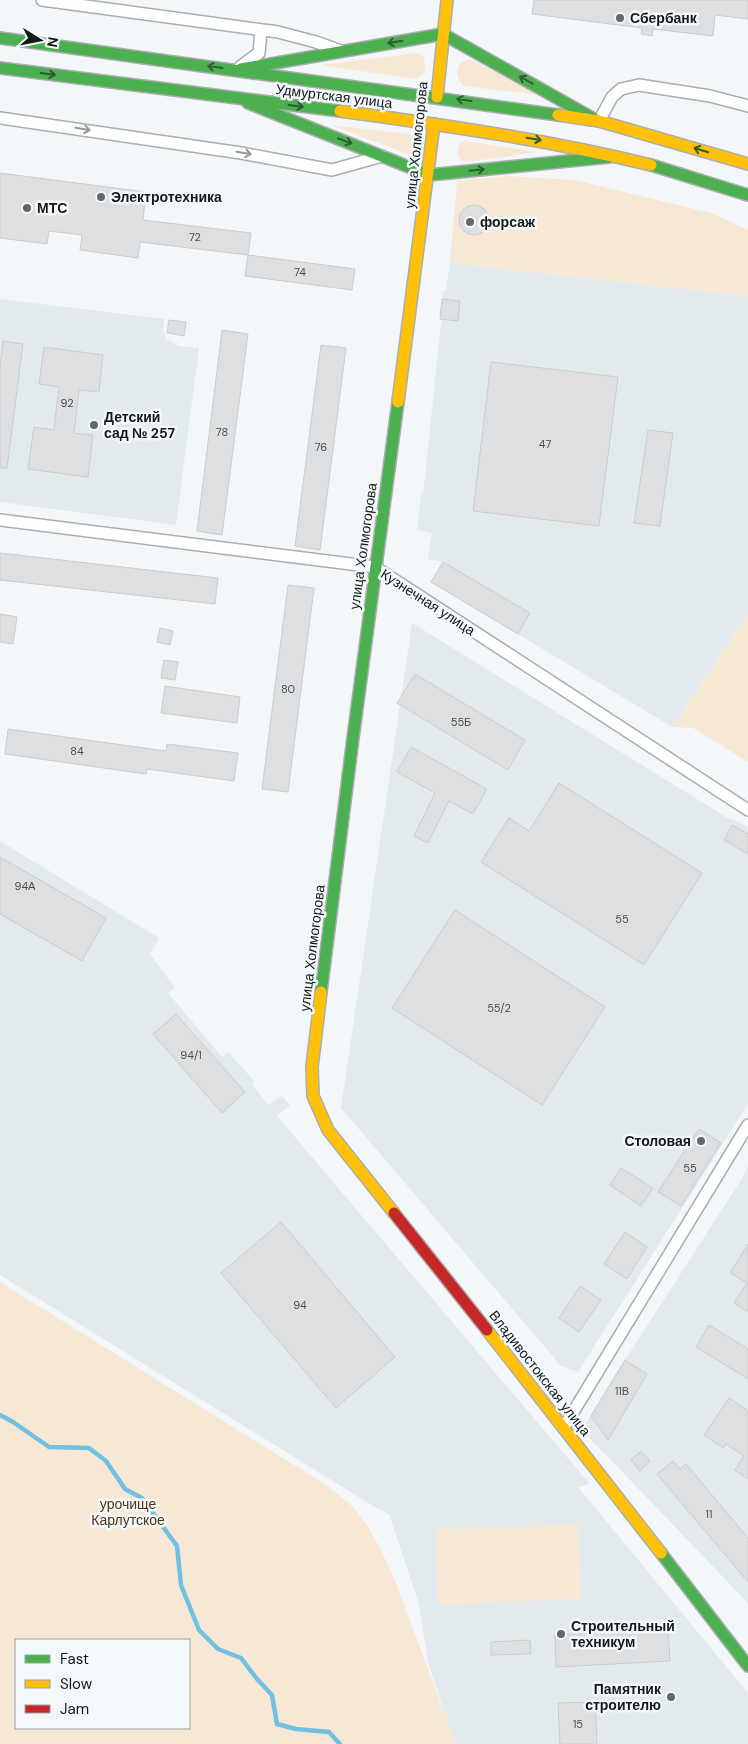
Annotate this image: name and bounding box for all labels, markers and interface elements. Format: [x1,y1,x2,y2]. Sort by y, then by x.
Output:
place label: Сбербанк [630,9,698,27]
marker: Сбербанк [614,12,626,24]
north arrow [15,15,65,65]
text: N [43,36,63,49]
one-way arrow [387,37,403,47]
one-way arrow [207,62,223,72]
one-way arrow [40,69,56,79]
one-way arrow [518,75,533,85]
street label: Удмуртская улица [275,80,394,112]
street label: улица Холмогорова [400,80,432,209]
one-way arrow [456,95,472,105]
one-way arrow [288,101,304,111]
one-way arrow [75,124,91,134]
one-way arrow [526,134,542,144]
one-way arrow [337,137,352,147]
one-way arrow [694,144,710,154]
one-way arrow [235,149,251,159]
one-way arrow [469,165,485,175]
place label: Электротехника [111,188,222,206]
marker: Электротехника [95,191,107,203]
place label: МТС [37,199,67,217]
marker: МТС [21,202,33,214]
place label: форсаж [480,213,536,231]
marker: форсаж [464,216,476,228]
house number: 72 [189,230,201,244]
house number: 74 [294,265,306,279]
house number: 92 [60,396,74,410]
place label: Детский сад № 257 [104,408,176,442]
marker: Детский сад № 257 [88,419,100,431]
house number: 78 [216,425,228,439]
house number: 47 [539,437,551,451]
house number: 76 [315,440,327,454]
street label: улица Холмогорова [345,481,381,610]
street label: Кузнечная улица [377,565,479,639]
house number: 80 [281,682,295,696]
house number: 55Б [451,715,471,729]
house number: 84 [70,744,84,758]
house number: 94А [15,879,36,893]
street label: улица Холмогорова [295,883,329,1012]
house number: 55 [615,912,629,926]
house number: 55/2 [487,1001,511,1015]
house number: 94/1 [180,1048,202,1062]
place label: Столовая [624,1132,691,1150]
marker: Столовая [695,1135,707,1147]
house number: 55 [683,1161,697,1175]
house number: 94 [293,1298,307,1312]
street label: Владивостокская улица [485,1307,595,1440]
house number: 11В [615,1384,629,1398]
park label: урочище Карлутское [91,1495,165,1529]
house number: 11 [706,1507,712,1521]
place label: Строительный техникум [571,1617,675,1651]
marker: Строительный техникум [555,1628,567,1640]
legend [15,1639,190,1729]
text: Fast [60,1649,89,1669]
text: Slow [60,1674,93,1694]
place label: Памятник строителю [585,1680,662,1714]
marker: Памятник строителю [665,1691,677,1703]
text: Jam [60,1699,89,1719]
house number: 15 [573,1717,583,1731]

